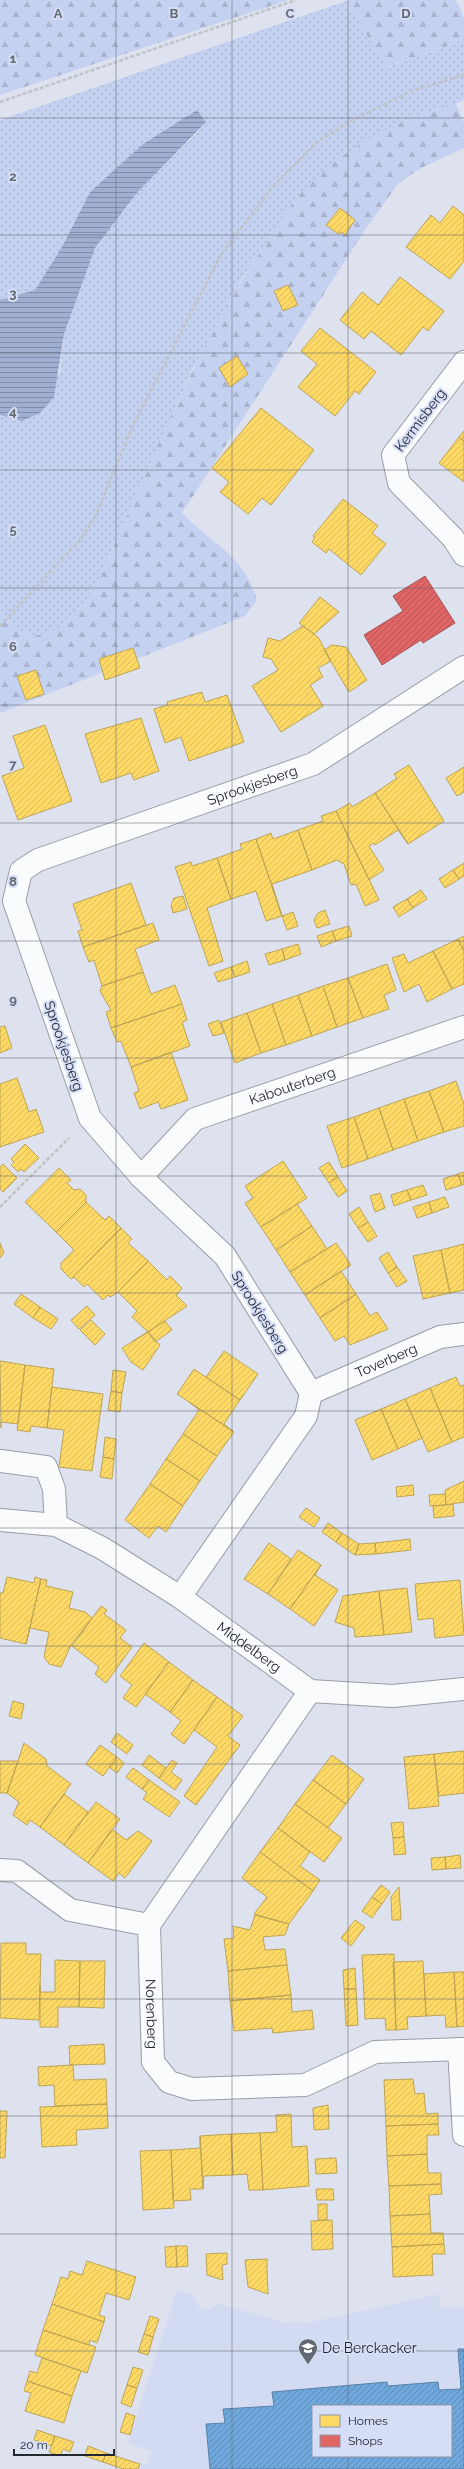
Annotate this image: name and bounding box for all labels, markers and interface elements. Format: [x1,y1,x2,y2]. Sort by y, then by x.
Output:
text: A [54,6,63,21]
text: B [170,6,179,21]
text: C [286,6,295,21]
text: D [401,6,411,21]
text: 1 [10,51,17,66]
text: 2 [9,169,17,184]
text: 3 [9,286,17,301]
street label: Kermisberg [391,385,449,455]
text: 4 [9,404,17,419]
text: 5 [9,522,17,537]
text: 6 [9,639,17,654]
text: 7 [9,757,17,772]
street label: Sprookjesberg [205,762,299,808]
text: 8 [9,874,17,889]
text: 9 [9,992,17,1007]
street label: Sprookjesberg [41,999,87,1093]
street label: Kabouterberg [247,1064,337,1108]
street label: Sprookjesberg [228,1268,292,1356]
street label: Toverberg [353,1340,420,1381]
street label: Middelberg [214,1618,284,1675]
street label: Norenberg [143,1979,161,2049]
school or university icon: De Berckacker [297,2337,319,2365]
place label: De Berckacker [322,2340,417,2356]
legend [312,2405,452,2457]
text: Homes [348,2414,388,2428]
scale bar [14,2431,114,2457]
text: Shops [348,2434,383,2448]
text: 20 m [20,2438,48,2452]

